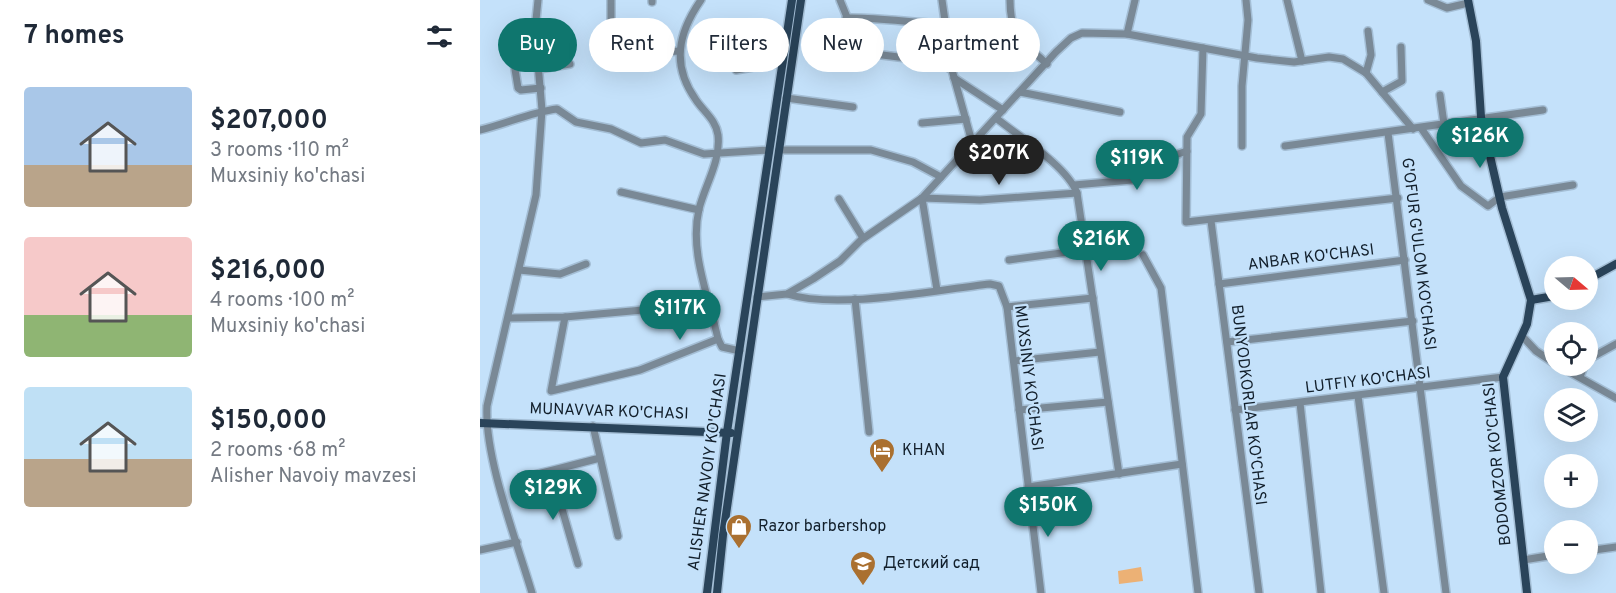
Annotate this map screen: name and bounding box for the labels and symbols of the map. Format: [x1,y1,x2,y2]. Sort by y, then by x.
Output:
pin: $126K [1438,118,1522,169]
pin: $207K [957,135,1041,186]
pin: $119K [1095,140,1179,191]
street label: G'OFUR G'ULOM KO'CHASI [1396,157,1440,351]
pin: $216K [1059,221,1143,272]
street label: ANBAR KO'CHASI [1246,240,1376,276]
north arrow [1544,256,1598,310]
pin: $117K [638,290,722,341]
street label: MUXSINIY KO'CHASI [1009,304,1047,452]
street label: BUNYODKORLAR KO'CHASI [1226,304,1270,506]
street label: LUTFIY KO'CHASI [1304,363,1432,399]
street label: ALISHER NAVOIY KO'CHASI [684,372,732,572]
street label: BODOMZOR KO'CHASI [1479,381,1517,547]
street label: MUNAVVAR KO'CHASI [529,399,689,425]
hotel icon: KHAN [867,436,897,474]
place label: KHAN [902,441,945,461]
pin: $129K [511,470,595,521]
pin: $150K [1006,487,1090,538]
shop icon: Razor barbershop [724,512,754,550]
place label: Razor barbershop [758,517,886,537]
school or university icon: Детский сад [848,549,878,587]
place label: Детский сад [883,554,980,574]

